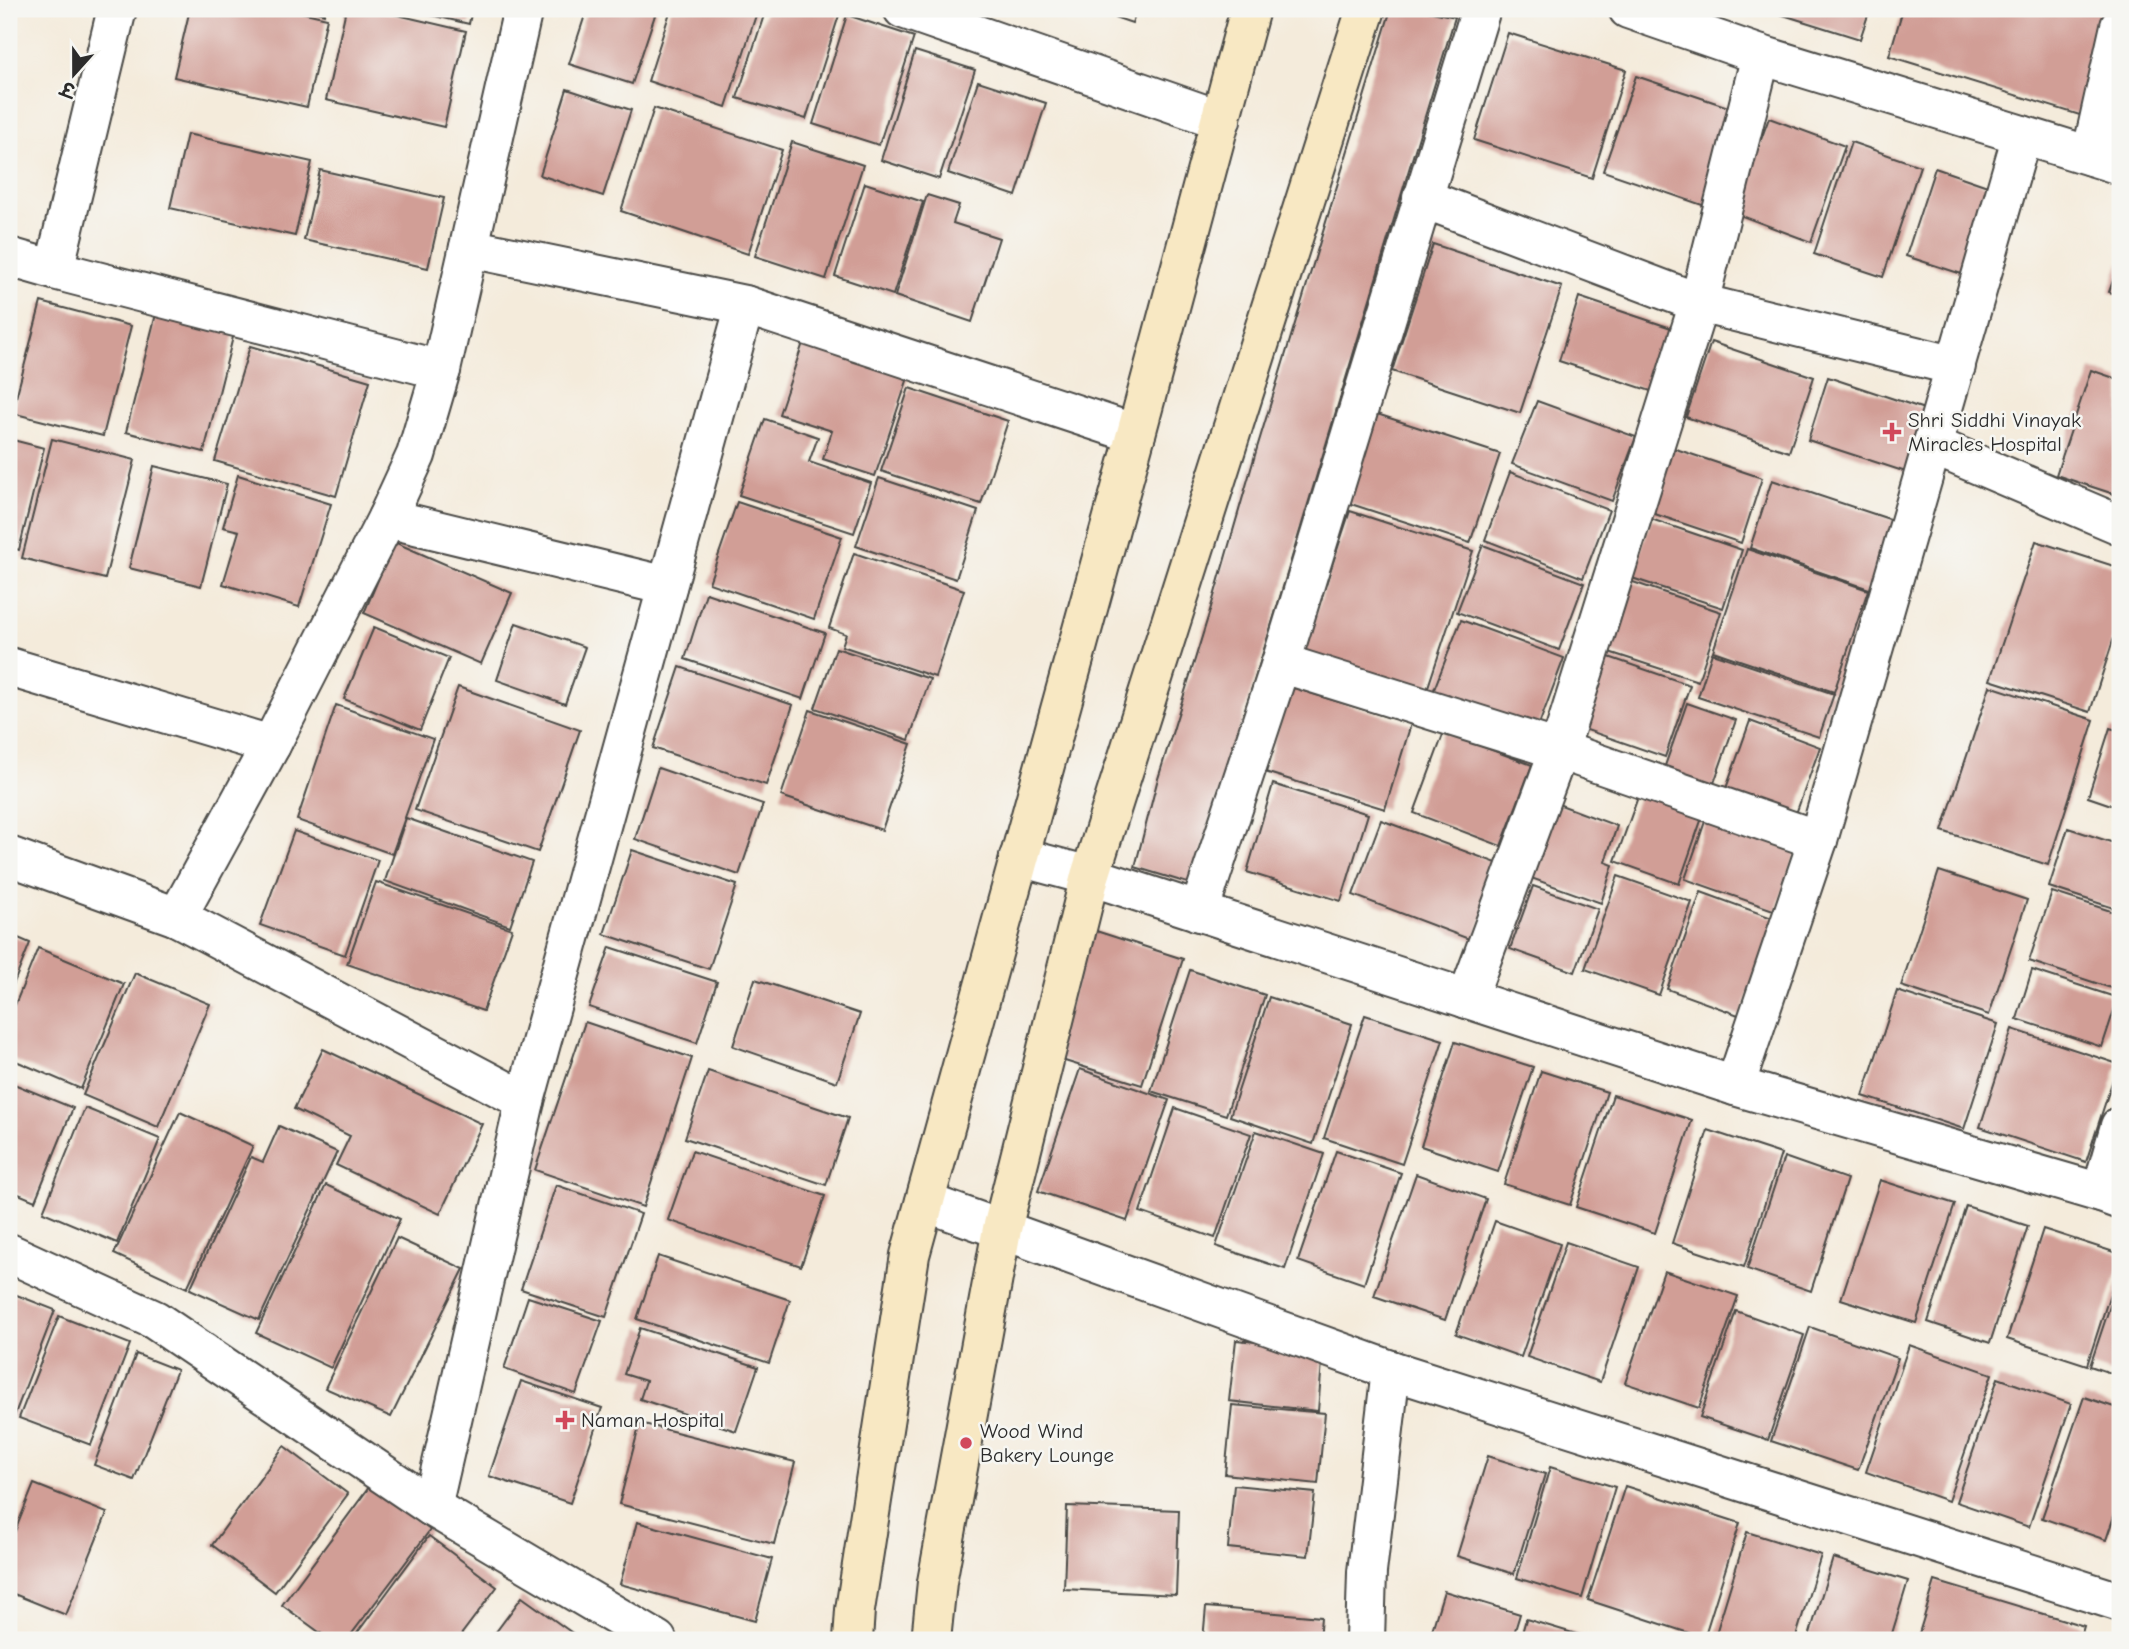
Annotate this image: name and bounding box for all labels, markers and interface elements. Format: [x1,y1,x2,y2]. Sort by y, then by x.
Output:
north arrow [38,38,108,108]
text: उ [56,76,80,102]
place label: Shri Siddhi Vinayak Miracles Hospital [1908,408,2081,456]
marker: Shri Siddhi Vinayak Miracles Hospital [1882,422,1902,442]
place label: Naman Hospital [581,1408,724,1432]
marker: Naman Hospital [555,1410,575,1430]
place label: Wood Wind Bakery Lounge [980,1419,1114,1467]
marker: Wood Wind Bakery Lounge [958,1435,974,1451]

